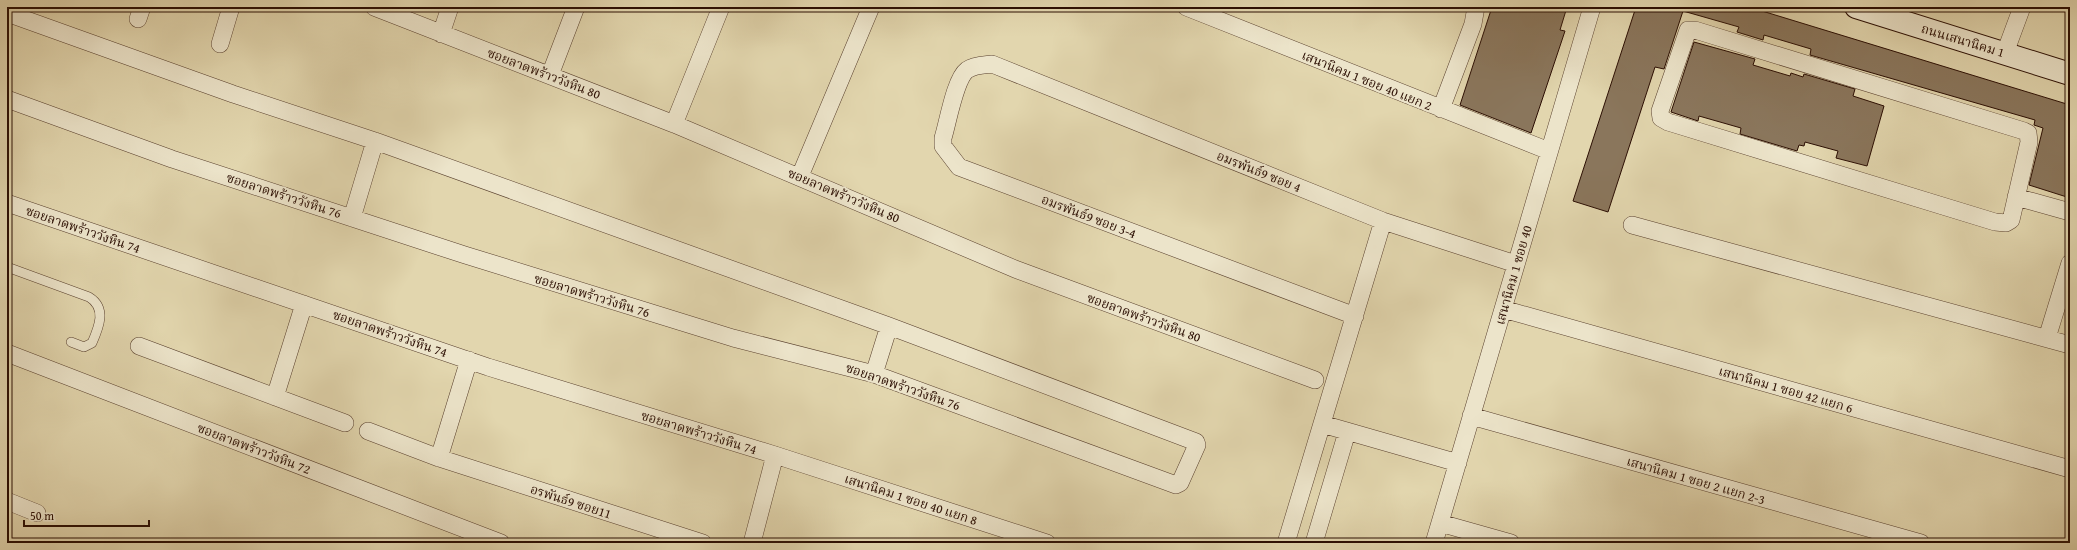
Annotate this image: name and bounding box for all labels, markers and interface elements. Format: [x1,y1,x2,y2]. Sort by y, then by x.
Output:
street label: ถนนเสนานิคม 1 [1919,19,2007,62]
street label: ซอยลาดพร้าววังหิน 80 [484,43,603,104]
street label: เสนานิคม 1 ซอย 40 แยก 2 [1299,46,1435,115]
street label: อมรพันธ์9 ซอย 4 [1214,146,1304,197]
street label: ซอยลาดพร้าววังหิน 80 [785,163,903,228]
street label: ซอยลาดพร้าววังหิน 76 [224,168,344,223]
street label: อมรพันธ์9 ซอย 3-4 [1039,190,1139,243]
street label: ซอยลาดพร้าววังหิน 74 [23,201,143,258]
street label: เสนานิคม 1 ซอย 40 [1490,223,1537,327]
street label: ซอยลาดพร้าววังหิน 76 [532,269,652,322]
street label: ซอยลาดพร้าววังหิน 80 [1084,288,1203,347]
street label: ซอยลาดพร้าววังหิน 74 [330,305,450,362]
street label: ซอยลาดพร้าววังหิน 76 [843,358,963,415]
street label: เสนานิคม 1 ซอย 42 แยก 6 [1716,361,1855,418]
street label: ซอยลาดพร้าววังหิน 74 [639,406,759,459]
street label: ซอยลาดพร้าววังหิน 72 [194,418,313,479]
street label: เสนานิคม 1 ซอย 2 แยก 2-3 [1624,452,1767,509]
street label: เสนานิคม 1 ซอย 40 แยก 8 [842,469,980,530]
street label: อรพันธ์9 ซอย11 [528,479,614,524]
scale bar [24,502,149,528]
text: 50 m [30,507,54,524]

